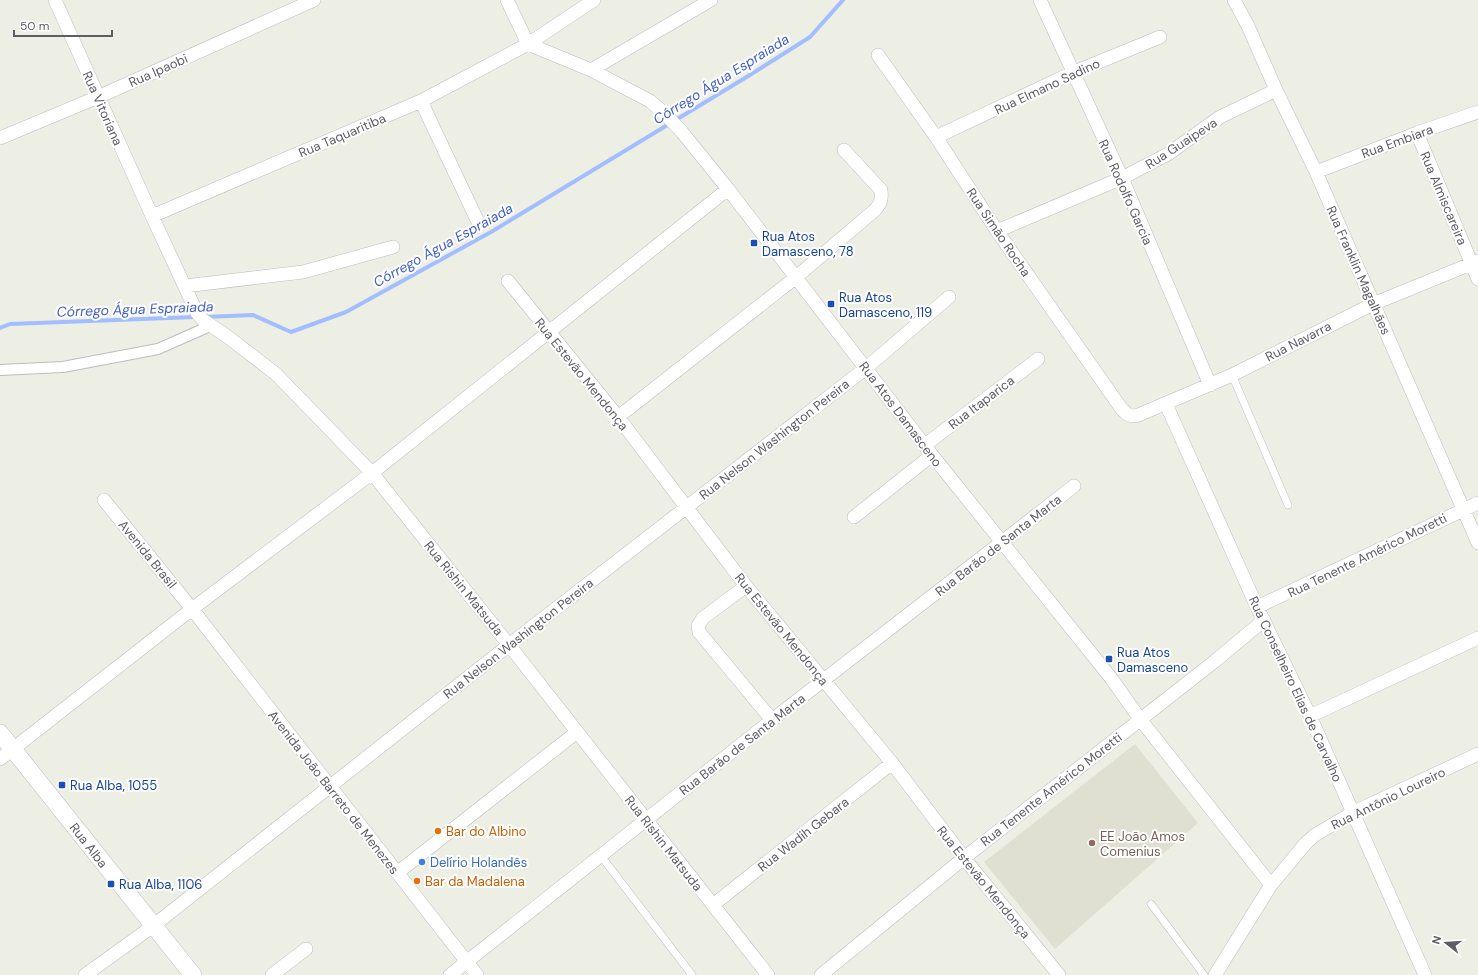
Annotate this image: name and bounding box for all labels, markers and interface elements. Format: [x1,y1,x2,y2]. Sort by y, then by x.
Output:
scale bar [14,12,112,38]
text: 50 m [20,18,49,34]
water label: Córrego Água Espraiada [650,30,793,128]
street label: Rua Ipaobi [126,50,190,91]
street label: Rua Elmano Sadino [992,54,1103,118]
street label: Rua Vitoriana [79,68,127,148]
street label: Rua Taquaritiba [296,109,388,161]
street label: Rua Guaipeva [1142,114,1220,173]
street label: Rua Embiara [1359,121,1435,162]
street label: Rua Rodolfo Garcia [1095,137,1156,248]
street label: Rua Almiscareira [1416,149,1471,248]
street label: Rua Simão Rocha [963,185,1034,280]
water label: Córrego Água Espraiada [370,199,516,291]
street label: Rua Franklin Magalhães [1322,203,1395,337]
place label: Rua Atos Damasceno, 78 [762,228,854,260]
marker: Rua Atos Damasceno, 78 [749,238,759,248]
place label: Rua Atos Damasceno, 119 [839,289,932,321]
water label: Córrego Água Espraiada [56,297,214,321]
marker: Rua Atos Damasceno, 119 [826,299,836,309]
street label: Rua Estevão Mendonça [531,315,632,434]
street label: Rua Navarra [1262,318,1334,365]
street label: Rua Atos Damasceno [855,358,946,471]
street label: Rua Itaparica [945,372,1018,433]
street label: Rua Nelson Washington Pereira [696,375,853,503]
street label: Rua Barão de Santa Marta [932,491,1065,600]
street label: Rua Tenente Américo Moretti [1285,509,1450,601]
street label: Avenida Brasil [115,517,180,592]
street label: Rua Rishin Matsuda [420,538,507,639]
street label: Rua Estevão Mendonça [731,570,832,689]
street label: Rua Nelson Washington Pereira [440,574,597,702]
street label: Rua Conselheiro Elias de Carvalho [1245,594,1346,785]
place label: Rua Atos Damasceno [1117,644,1188,676]
marker: Rua Atos Damasceno [1104,654,1114,664]
street label: Rua Barão de Santa Marta [676,690,809,799]
street label: Avenida João Barreto de Menezes [264,707,403,878]
street label: Rua Tenente Américo Moretti [977,729,1126,850]
street label: Rua Antônio Loureiro [1328,763,1448,834]
place label: Rua Alba, 1055 [70,777,157,794]
marker: Rua Alba, 1055 [57,780,67,790]
street label: Rua Rishin Matsuda [621,792,706,895]
street label: Rua Wadih Gebara [754,793,852,875]
street label: Rua Alba [66,819,111,871]
place label: Bar do Albino [446,823,527,840]
street label: Rua Estevão Mendonça [933,823,1034,942]
marker: Bar do Albino [433,826,443,836]
place label: EE João Amos Comenius [1100,828,1185,860]
marker: EE João Amos Comenius [1087,838,1097,848]
place label: Delírio Holandês [430,854,527,871]
marker: Delírio Holandês [417,857,427,867]
place label: Bar da Madalena [425,873,525,890]
place label: Rua Alba, 1106 [119,876,202,893]
marker: Bar da Madalena [412,876,422,886]
marker: Rua Alba, 1106 [106,879,116,889]
north arrow [1426,923,1466,963]
text: N [1429,934,1444,946]

